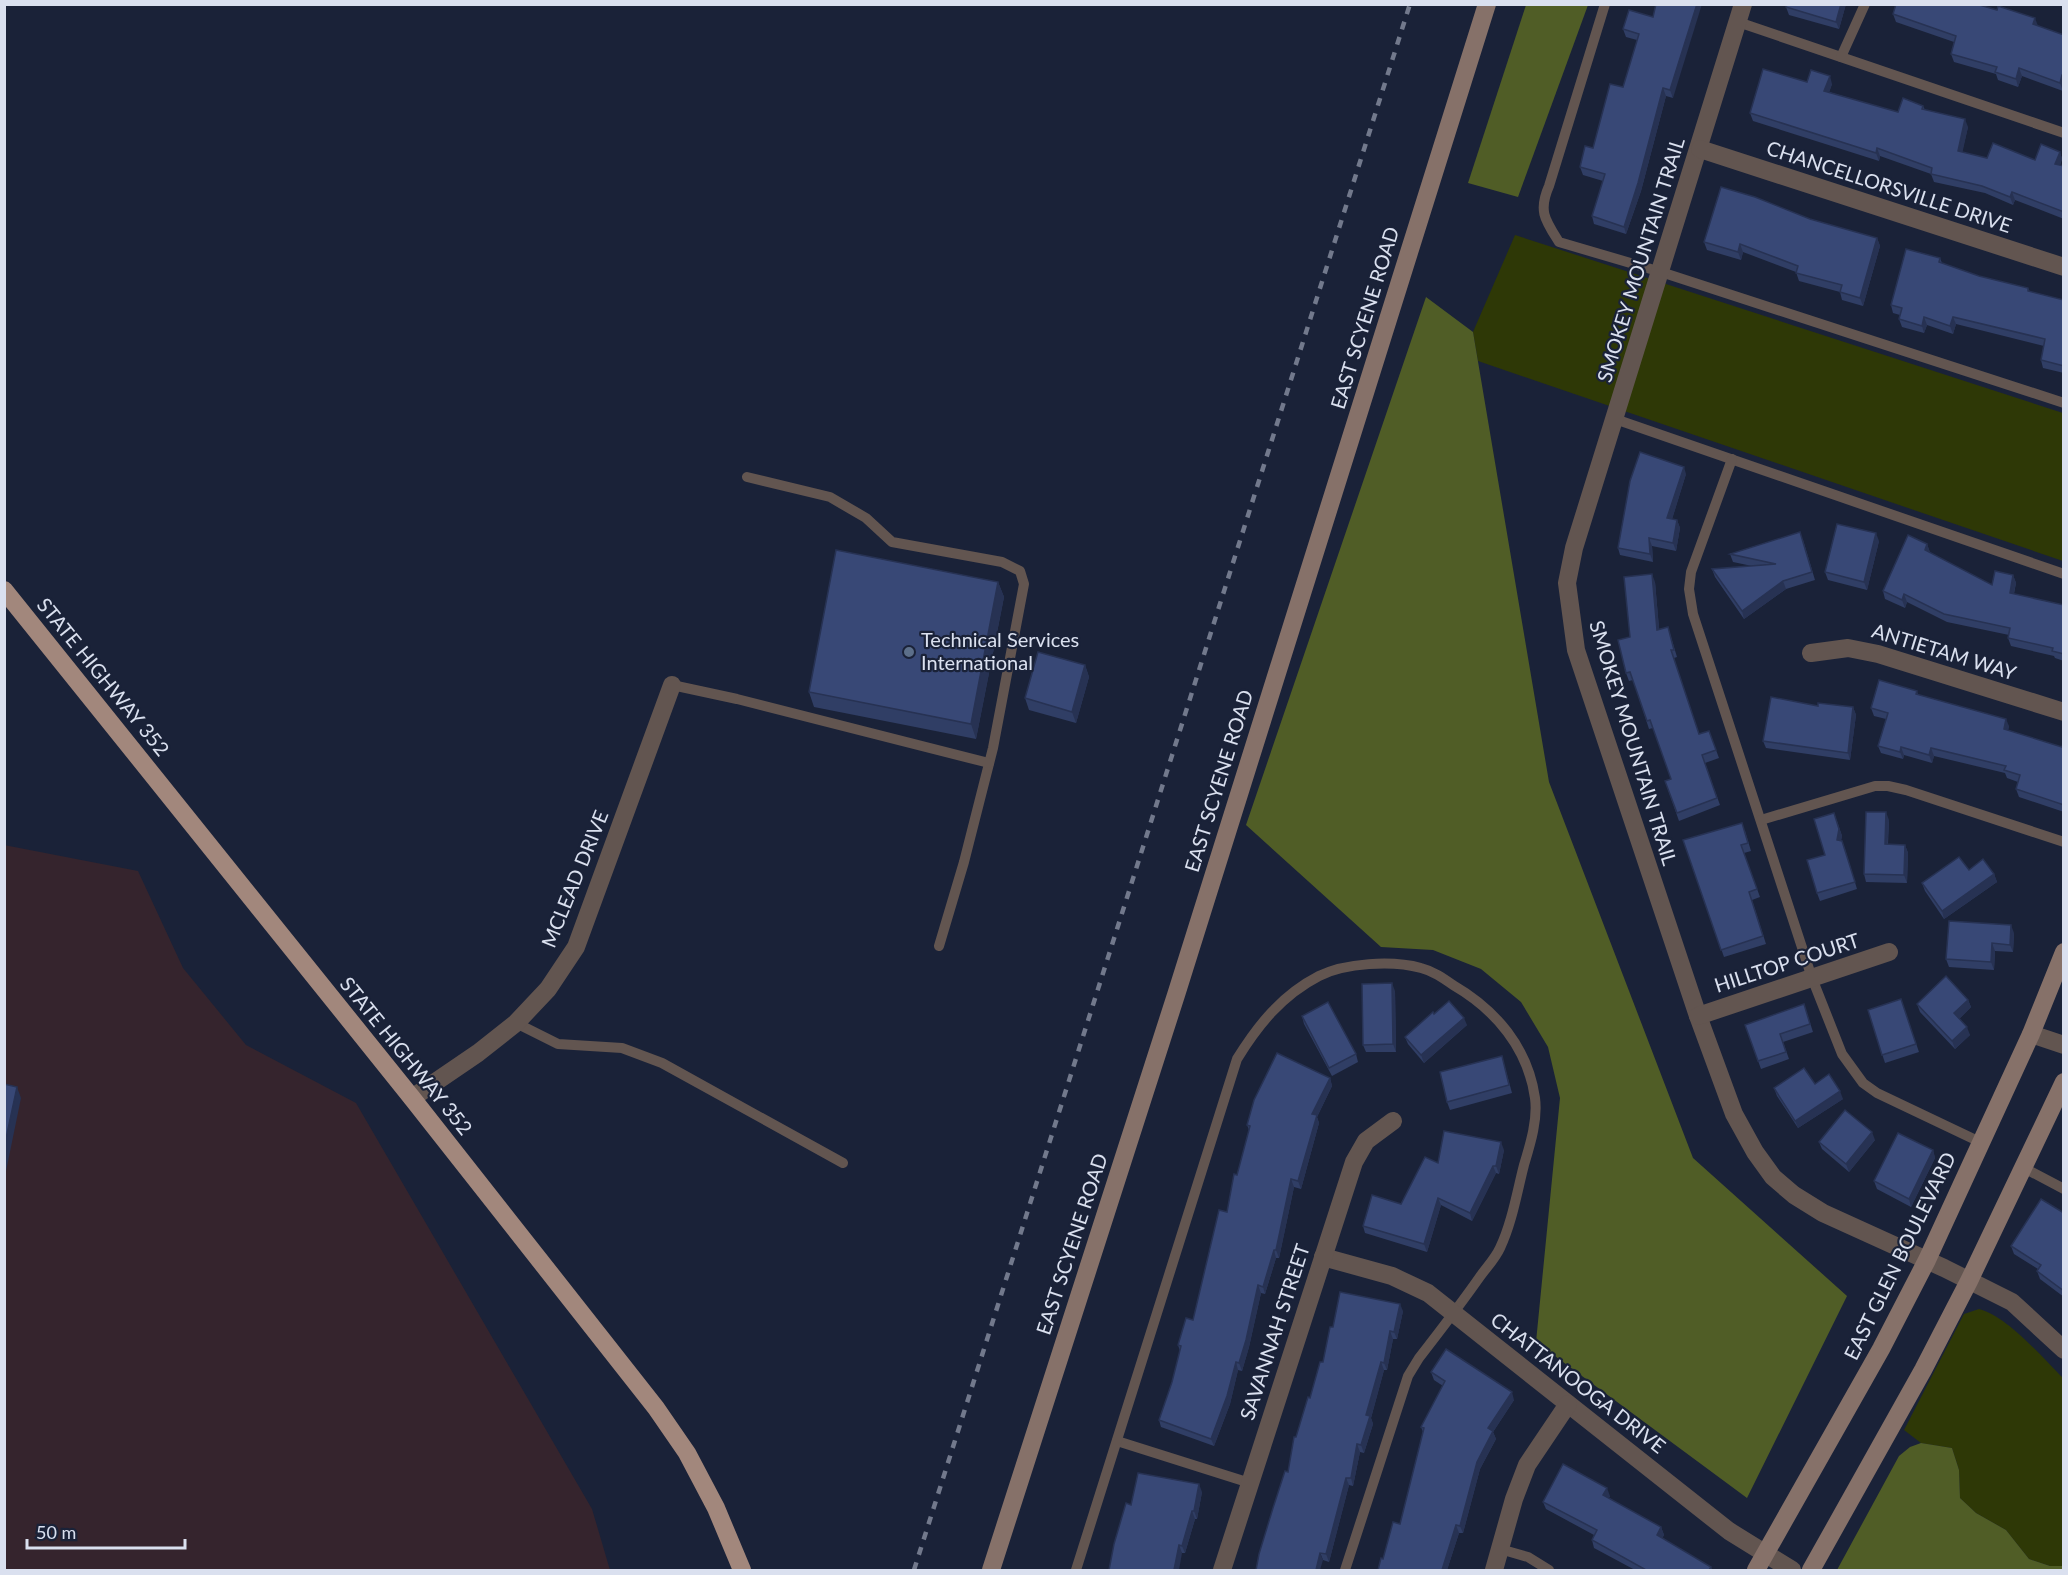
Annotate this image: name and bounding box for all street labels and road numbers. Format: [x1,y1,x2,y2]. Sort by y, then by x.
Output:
street label: SMOKEY MOUNTAIN TRAIL [1591,134,1689,385]
street label: CHANCELLORSVILLE DRIVE [1764,135,2015,237]
street label: EAST SCYENE ROAD [1325,224,1403,412]
street label: STATE HIGHWAY 352 [33,593,175,760]
street label: SMOKEY MOUNTAIN TRAIL [1585,617,1683,868]
street label: ANTIETAM WAY [1869,618,2020,685]
street label: EAST SCYENE ROAD [1179,687,1257,875]
street label: MCLEAD DRIVE [536,806,613,951]
street label: HILLTOP COURT [1711,927,1862,997]
street label: STATE HIGHWAY 352 [336,972,478,1139]
street label: EAST GLEN BOULEVARD [1838,1148,1960,1363]
street label: EAST SCYENE ROAD [1030,1150,1112,1337]
street label: SAVANNAH STREET [1234,1240,1314,1423]
street label: CHATTANOOGA DRIVE [1487,1307,1671,1458]

